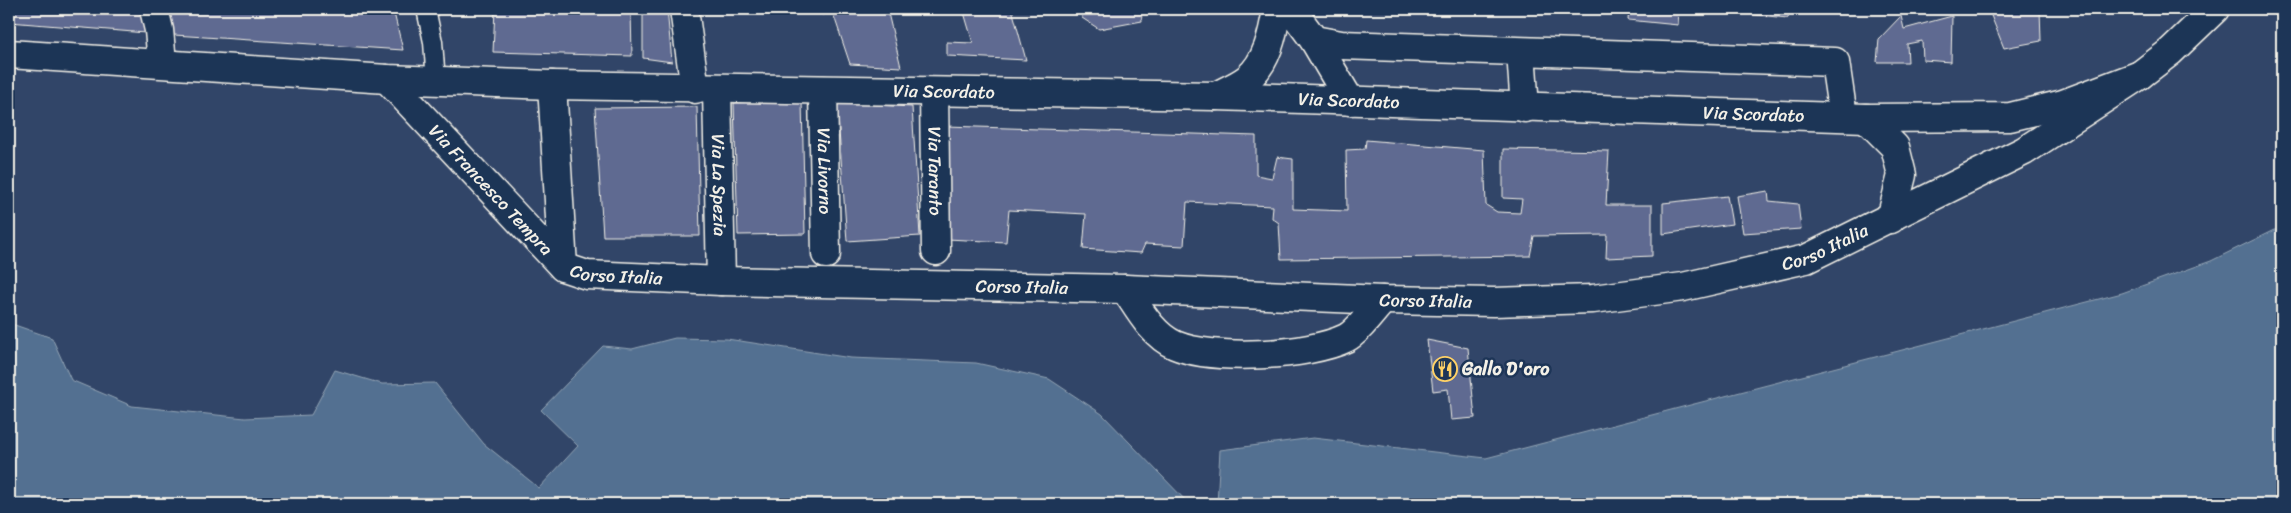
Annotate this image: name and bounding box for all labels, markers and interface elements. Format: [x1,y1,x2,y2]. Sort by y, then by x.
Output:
street label: Via Scordato [893,75,995,108]
street label: Via Scordato [1298,83,1400,118]
street label: Via Scordato [1702,96,1805,132]
street label: Via Francesco Tempra [421,116,561,264]
street label: Via Taranto [918,126,952,216]
street label: Via Livorno [808,127,841,215]
street label: Via La Spezia [702,133,736,237]
street label: Corso Italia [1779,214,1875,280]
street label: Corso Italia [566,254,664,294]
street label: Corso Italia [975,270,1070,304]
street label: Corso Italia [1379,284,1473,318]
place label: Gallo D'oro [1461,353,1550,385]
restaurant icon: Gallo D'oro [1432,356,1458,382]

